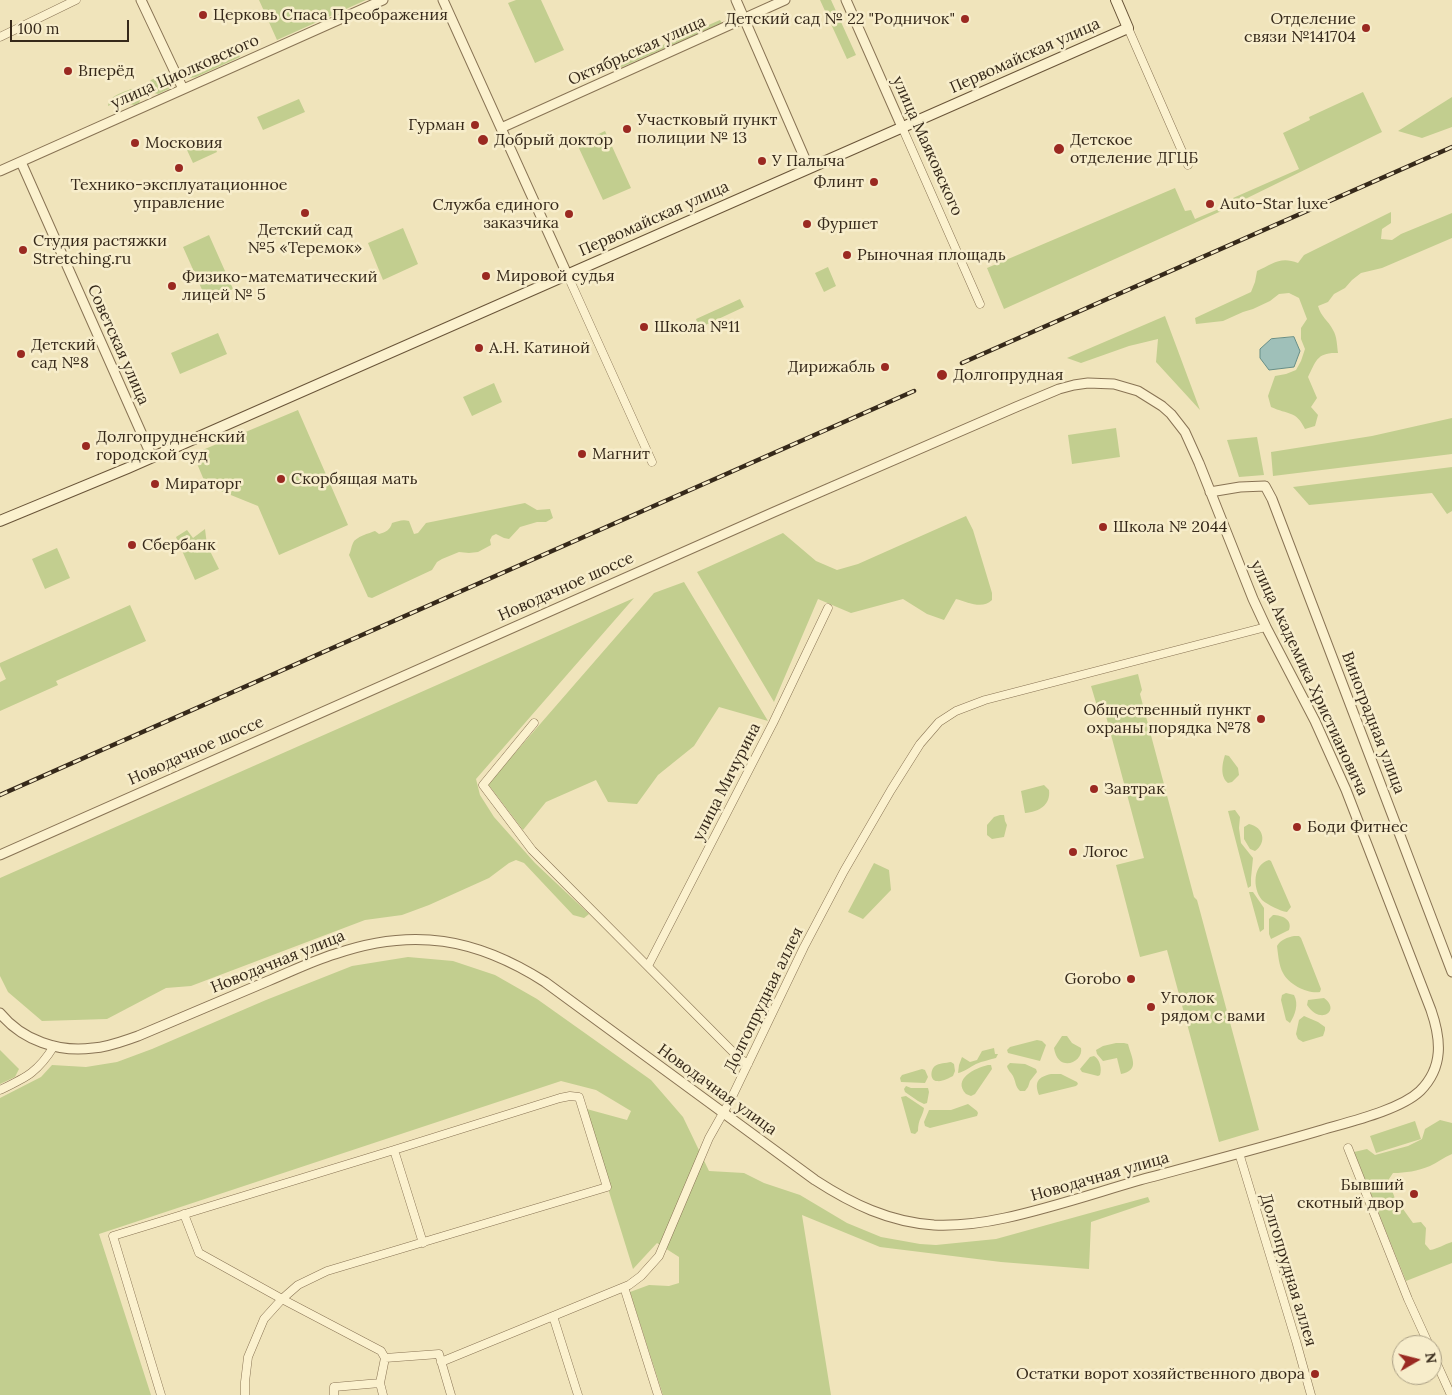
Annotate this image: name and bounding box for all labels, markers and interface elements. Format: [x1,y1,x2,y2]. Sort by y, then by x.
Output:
place label: Церковь Спаса Преображения [213,5,448,25]
marker: Церковь Спаса Преображения [197,9,209,21]
place label: Детский сад № 22 "Родничок" [725,9,955,29]
place label: Отделение связи №141704 [1244,9,1356,47]
scale bar [12,10,131,42]
street label: Октябрьская улица [565,12,709,90]
marker: Детский сад № 22 "Родничок" [959,13,971,25]
street label: Первомайская улица [947,14,1103,98]
text: 100 m [18,19,59,38]
marker: Отделение связи №141704 [1360,22,1372,34]
street label: улица Циолковского [108,31,262,113]
place label: Вперёд [78,61,134,81]
marker: Вперёд [62,65,74,77]
street label: улица Маяковского [888,73,966,219]
place label: Участковый пункт полиции № 13 [637,110,777,148]
place label: Гурман [408,115,465,135]
marker: Гурман [469,119,481,131]
marker: Участковый пункт полиции № 13 [621,123,633,135]
place label: Добрый доктор [494,130,613,150]
place label: Детское отделение ДГЦБ [1070,130,1198,168]
place label: Московия [145,133,222,153]
marker: Добрый доктор [476,133,490,147]
marker: Московия [129,137,141,149]
marker: Детское отделение ДГЦБ [1052,142,1066,156]
place label: У Палыча [772,151,845,171]
marker: У Палыча [756,155,768,167]
marker: Технико-эксплуатационное управление [173,162,185,174]
place label: Флинт [814,172,864,192]
place label: Технико-эксплуатационное управление [71,175,287,213]
marker: Флинт [868,176,880,188]
street label: Первомайская улица [576,177,732,261]
place label: Auto-Star luxe [1220,194,1328,214]
place label: Служба единого заказчика [433,195,559,233]
marker: Auto-Star luxe [1204,198,1216,210]
marker: Детский сад №5 «Теремок» [299,207,311,219]
marker: Служба единого заказчика [563,208,575,220]
place label: Фуршет [817,214,878,234]
marker: Фуршет [801,218,813,230]
place label: Детский сад №5 «Теремок» [248,220,362,258]
place label: Студия растяжки Stretching.ru [33,231,167,269]
marker: Студия растяжки Stretching.ru [17,244,29,256]
place label: Рыночная площадь [857,245,1006,265]
marker: Рыночная площадь [841,249,853,261]
place label: Мировой судья [496,266,615,286]
place label: Физико-математический лицей № 5 [182,267,378,305]
marker: Мировой судья [480,270,492,282]
marker: Физико-математический лицей № 5 [166,280,178,292]
street label: Советская улица [83,282,153,408]
place label: Школа №11 [654,317,740,337]
marker: Школа №11 [638,321,650,333]
place label: Детский сад №8 [31,335,96,373]
place label: А.Н. Катиной [489,338,590,358]
marker: А.Н. Катиной [473,342,485,354]
marker: Детский сад №8 [15,348,27,360]
place label: Дирижабль [787,357,875,377]
marker: Дирижабль [879,361,891,373]
place label: Долгопрудная [953,365,1063,385]
marker: Долгопрудная [935,368,949,382]
place label: Долгопрудненский городской суд [96,427,245,465]
marker: Долгопрудненский городской суд [80,440,92,452]
place label: Магнит [592,444,650,464]
marker: Магнит [576,448,588,460]
place label: Скорбящая мать [291,469,418,489]
marker: Скорбящая мать [275,473,287,485]
place label: Мираторг [165,474,241,494]
marker: Мираторг [149,478,161,490]
place label: Школа № 2044 [1113,517,1227,537]
marker: Школа № 2044 [1097,521,1109,533]
place label: Сбербанк [142,535,216,555]
marker: Сбербанк [126,539,138,551]
street label: Новодачное шоссе [495,548,637,626]
street label: улица Академика Христиановича [1246,557,1372,799]
street label: Виноградная улица [1337,649,1409,797]
place label: Общественный пункт охраны порядка №78 [1083,700,1251,738]
street label: Новодачное шоссе [125,712,267,790]
marker: Общественный пункт охраны порядка №78 [1255,713,1267,725]
street label: улица Мичурина [689,720,765,844]
place label: Завтрак [1104,779,1165,799]
marker: Завтрак [1088,783,1100,795]
place label: Боди Фитнес [1307,817,1408,837]
marker: Боди Фитнес [1291,821,1303,833]
place label: Логос [1083,842,1128,862]
marker: Логос [1067,846,1079,858]
street label: Долгопрудная аллея [720,924,808,1076]
street label: Новодачная улица [208,926,348,998]
place label: Gorobo [1065,969,1121,989]
marker: Gorobo [1125,973,1137,985]
place label: Уголок рядом с вами [1161,988,1265,1026]
marker: Уголок рядом с вами [1145,1001,1157,1013]
street label: Новодачная улица [654,1040,780,1140]
street label: Новодачная улица [1029,1148,1171,1206]
place label: Бывший скотный двор [1297,1175,1404,1213]
marker: Бывший скотный двор [1408,1188,1420,1200]
street label: Долгопрудная аллея [1256,1191,1320,1349]
north arrow [1392,1335,1442,1385]
text: N [1421,1351,1441,1365]
place label: Остатки ворот хозяйственного двора [1016,1364,1305,1384]
marker: Остатки ворот хозяйственного двора [1309,1368,1321,1380]

